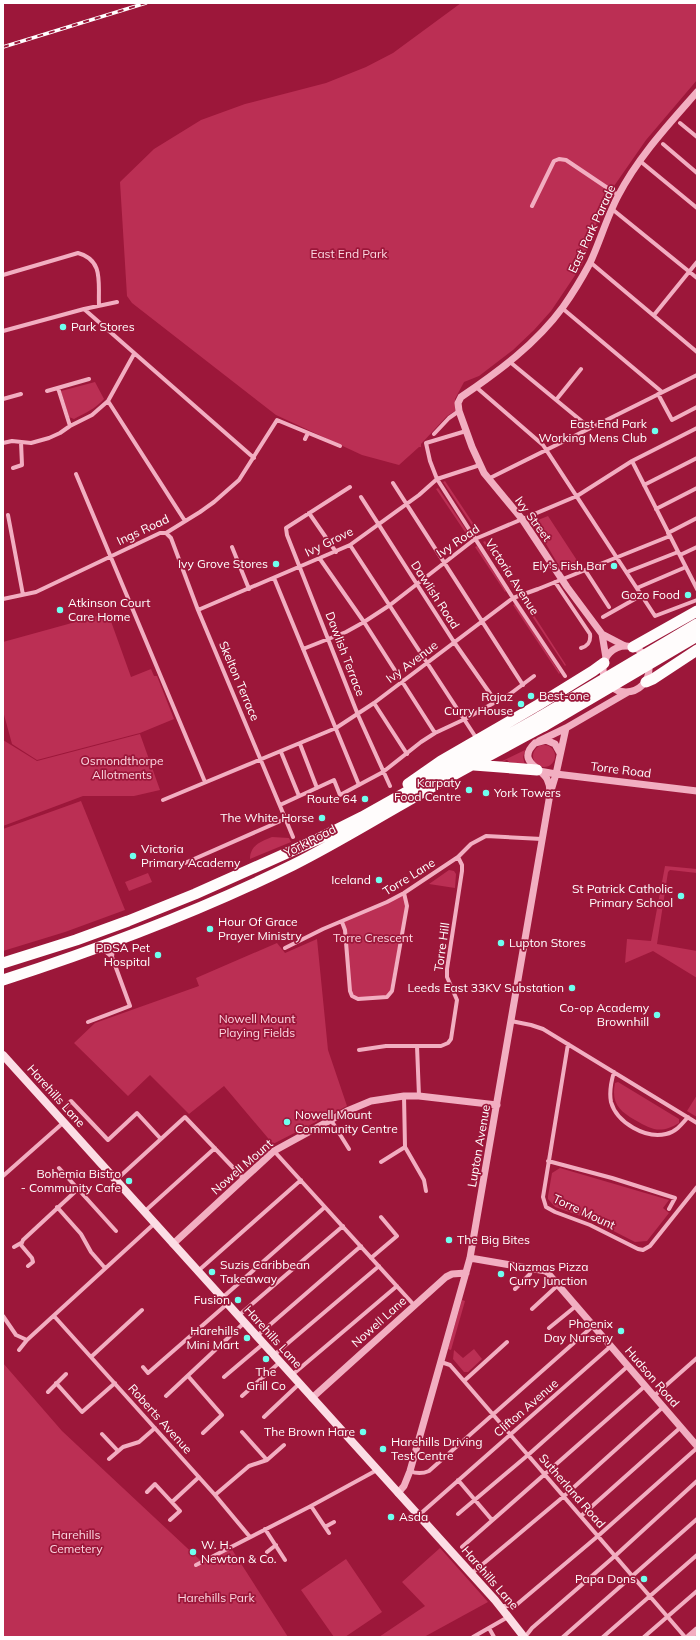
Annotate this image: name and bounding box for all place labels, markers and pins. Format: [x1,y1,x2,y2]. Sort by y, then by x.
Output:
place label: Park Stores [71,319,135,334]
marker: Park Stores [58,322,68,332]
place label: East End Park Working Mens Club [539,416,648,445]
marker: East End Park Working Mens Club [650,426,660,436]
place label: Ivy Grove Stores [178,556,268,571]
place label: Ely's Fish Bar [533,558,607,573]
marker: Ivy Grove Stores [271,559,281,569]
marker: Ely's Fish Bar [609,561,619,571]
place label: Gozo Food [621,587,680,602]
marker: Gozo Food [683,590,693,600]
place label: Atkinson Court Care Home [68,595,150,624]
marker: Atkinson Court Care Home [55,605,65,615]
place label: Best-one [539,688,589,703]
place label: Rajaz Curry House [444,689,513,718]
marker: Best-one [526,691,536,701]
marker: Rajaz Curry House [516,699,526,709]
place label: Karpaty Food Centre [394,775,462,804]
marker: Karpaty Food Centre [464,785,474,795]
place label: York Towers [493,785,561,800]
marker: York Towers [481,788,491,798]
place label: Route 64 [307,791,357,806]
marker: Route 64 [360,794,370,804]
place label: The White Horse [220,810,314,825]
marker: The White Horse [317,813,327,823]
place label: Victoria Primary Academy [141,841,241,870]
marker: Victoria Primary Academy [128,851,138,861]
place label: Iceland [331,872,371,887]
marker: Iceland [374,875,384,885]
place label: St Patrick Catholic Primary School [572,881,673,910]
marker: St Patrick Catholic Primary School [676,891,686,901]
place label: Hour Of Grace Prayer Ministry [218,914,302,943]
marker: Hour Of Grace Prayer Ministry [205,924,215,934]
place label: Lupton Stores [509,935,586,950]
marker: Lupton Stores [496,938,506,948]
place label: PDSA Pet Hospital [96,940,150,969]
marker: PDSA Pet Hospital [153,950,163,960]
place label: Leeds East 33KV Substation [408,980,564,995]
marker: Leeds East 33KV Substation [567,983,577,993]
place label: Co-op Academy Brownhill [559,1000,650,1029]
marker: Co-op Academy Brownhill [652,1010,662,1020]
place label: Nowell Mount Community Centre [295,1107,398,1136]
marker: Nowell Mount Community Centre [282,1117,292,1127]
place label: Bohemia Bistro - Community Cafe [21,1166,121,1195]
marker: Bohemia Bistro - Community Cafe [124,1176,134,1186]
place label: The Big Bites [457,1232,530,1247]
marker: The Big Bites [444,1235,454,1245]
place label: Suzis Caribbean Takeaway [220,1257,310,1286]
place label: Nazmas Pizza Curry Junction [509,1259,588,1288]
marker: Suzis Caribbean Takeaway [207,1267,217,1277]
marker: Nazmas Pizza Curry Junction [496,1269,506,1279]
place label: Fusion [194,1292,230,1307]
marker: Fusion [233,1295,243,1305]
place label: Phoenix Day Nursery [544,1316,614,1345]
place label: Harehills Mini Mart [186,1323,239,1352]
marker: Phoenix Day Nursery [616,1326,626,1336]
marker: Harehills Mini Mart [242,1333,252,1343]
marker: The Grill Co [261,1354,271,1364]
place label: The Grill Co [246,1364,286,1393]
place label: The Brown Hare [264,1424,355,1439]
marker: The Brown Hare [358,1427,368,1437]
place label: Harehills Driving Test Centre [391,1434,483,1463]
marker: Harehills Driving Test Centre [378,1444,388,1454]
place label: Asda [399,1509,428,1524]
marker: Asda [386,1512,396,1522]
place label: W. H. Newton & Co. [201,1537,276,1566]
marker: W. H. Newton & Co. [188,1547,198,1557]
place label: Papa Dons [575,1571,636,1586]
marker: Papa Dons [639,1574,649,1584]

